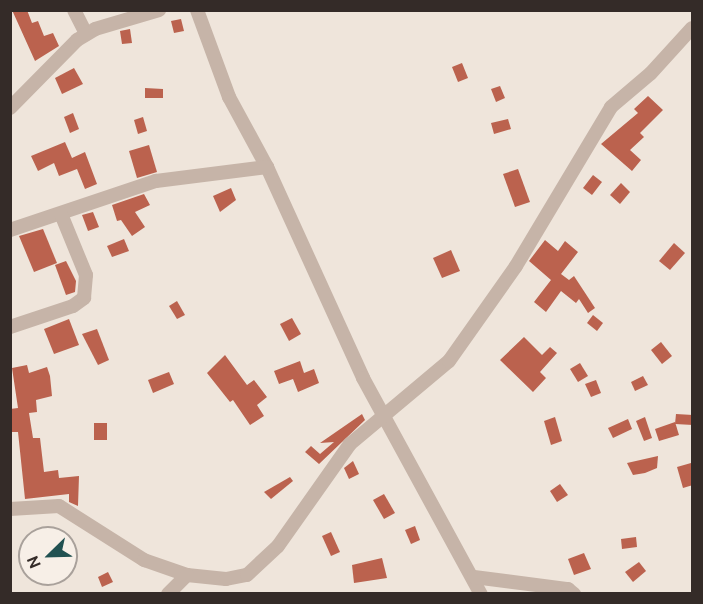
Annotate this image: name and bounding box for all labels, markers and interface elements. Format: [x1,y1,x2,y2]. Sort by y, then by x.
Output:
north arrow [18,526,78,586]
text: N [23,553,44,571]

